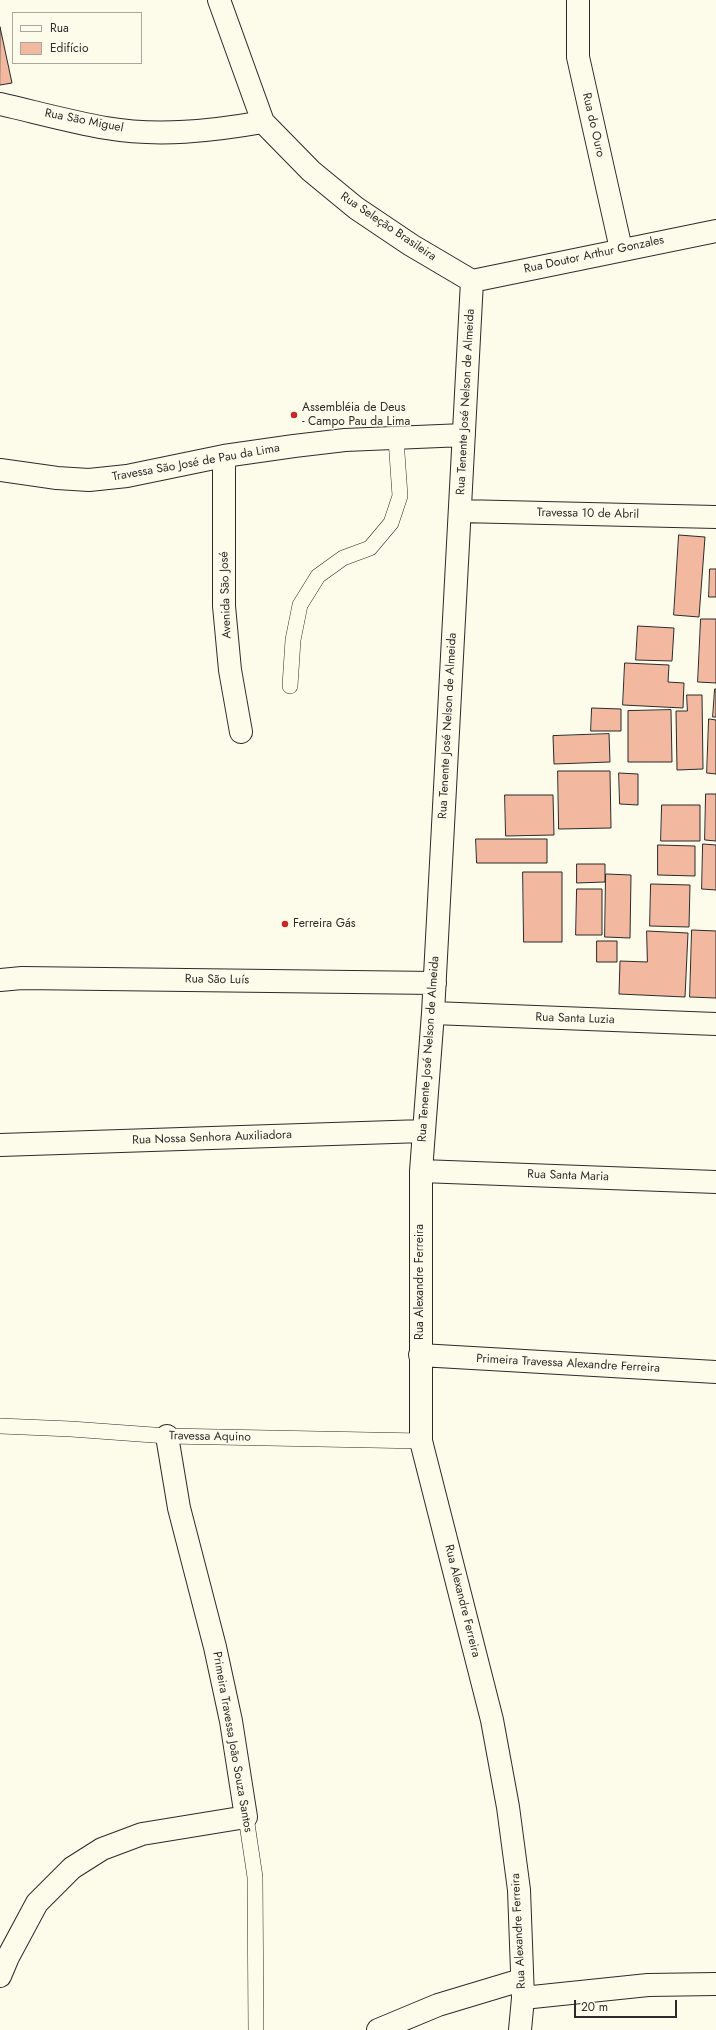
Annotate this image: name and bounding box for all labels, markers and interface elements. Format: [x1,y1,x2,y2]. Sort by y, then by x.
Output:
legend [12,12,142,64]
text: Rua [50,19,69,37]
text: Edifício [50,39,89,57]
street label: Rua do Ouro [579,91,607,159]
street label: Rua São Miguel [43,106,125,136]
street label: Rua Seleção Brasileira [337,190,439,264]
street label: Rua Doutor Arthur Gonzales [523,233,665,277]
street label: Rua Tenente José Nelson de Almeida [454,308,478,496]
place label: Assembléia de Deus - Campo Pau da Lima [302,401,410,429]
marker: Assembléia de Deus - Campo Pau da Lima [289,410,299,420]
street label: Travessa São José de Pau da Lima [111,441,281,485]
street label: Travessa 10 de Abril [537,506,639,522]
street label: Avenida São José [217,551,235,639]
street label: Rua Tenente José Nelson de Almeida [436,632,460,820]
place label: Ferreira Gás [293,917,356,931]
marker: Ferreira Gás [280,919,290,929]
street label: Rua Tenente José Nelson de Almeida [415,955,443,1143]
street label: Rua São Luís [185,972,249,988]
street label: Rua Santa Luzia [535,1010,615,1028]
street label: Rua Nossa Senhora Auxiliadora [132,1128,292,1148]
street label: Rua Santa Maria [527,1167,609,1185]
street label: Rua Alexandre Ferreira [413,1224,427,1340]
street label: Primeira Travessa Alexandre Ferreira [476,1352,660,1376]
street label: Travessa Aquino [169,1429,251,1445]
street label: Rua Alexandre Ferreira [441,1543,483,1659]
street label: Primeira Travessa João Souza Santos [209,1651,255,1833]
street label: Rua Alexandre Ferreira [509,1873,529,1989]
scale bar [576,1992,679,2018]
text: 20 m [581,1998,608,2016]

